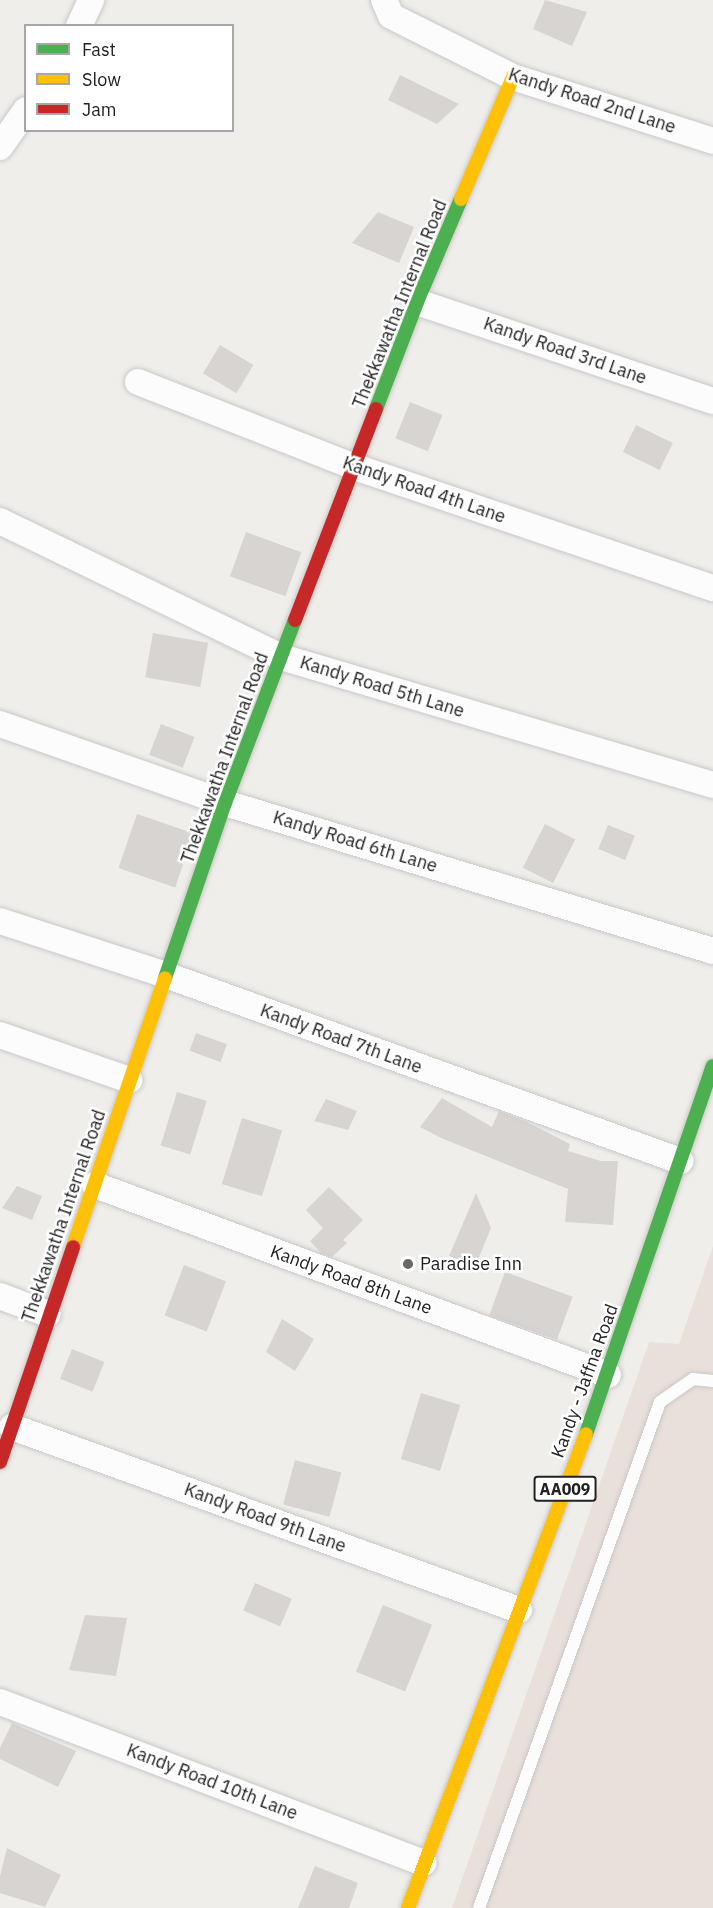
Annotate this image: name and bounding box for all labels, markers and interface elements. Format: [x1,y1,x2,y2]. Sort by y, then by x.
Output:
legend [24,24,234,132]
text: Fast [82,38,116,61]
street label: Kandy Road 2nd Lane [506,64,678,138]
text: Slow [82,68,121,91]
text: Jam [82,98,117,121]
street label: Thekkawatha Internal Road [348,197,452,411]
street label: Kandy Road 3rd Lane [481,313,649,389]
street label: Kandy Road 4th Lane [340,452,508,528]
street label: Thekkawatha Internal Road [177,650,273,866]
street label: Kandy Road 5th Lane [297,652,467,722]
street label: Kandy Road 6th Lane [270,807,440,877]
street label: Kandy Road 7th Lane [257,1000,425,1078]
street label: Thekkawatha Internal Road [17,1107,111,1325]
street label: Kandy Road 8th Lane [267,1241,435,1319]
place label: Paradise Inn [420,1253,522,1275]
marker: Paradise Inn [401,1257,415,1271]
street label: Kandy - Jaffna Road [547,1301,623,1461]
road number: AA009 [534,1476,596,1502]
street label: Kandy Road 9th Lane [181,1479,349,1557]
street label: Kandy Road 10th Lane [123,1739,301,1825]

